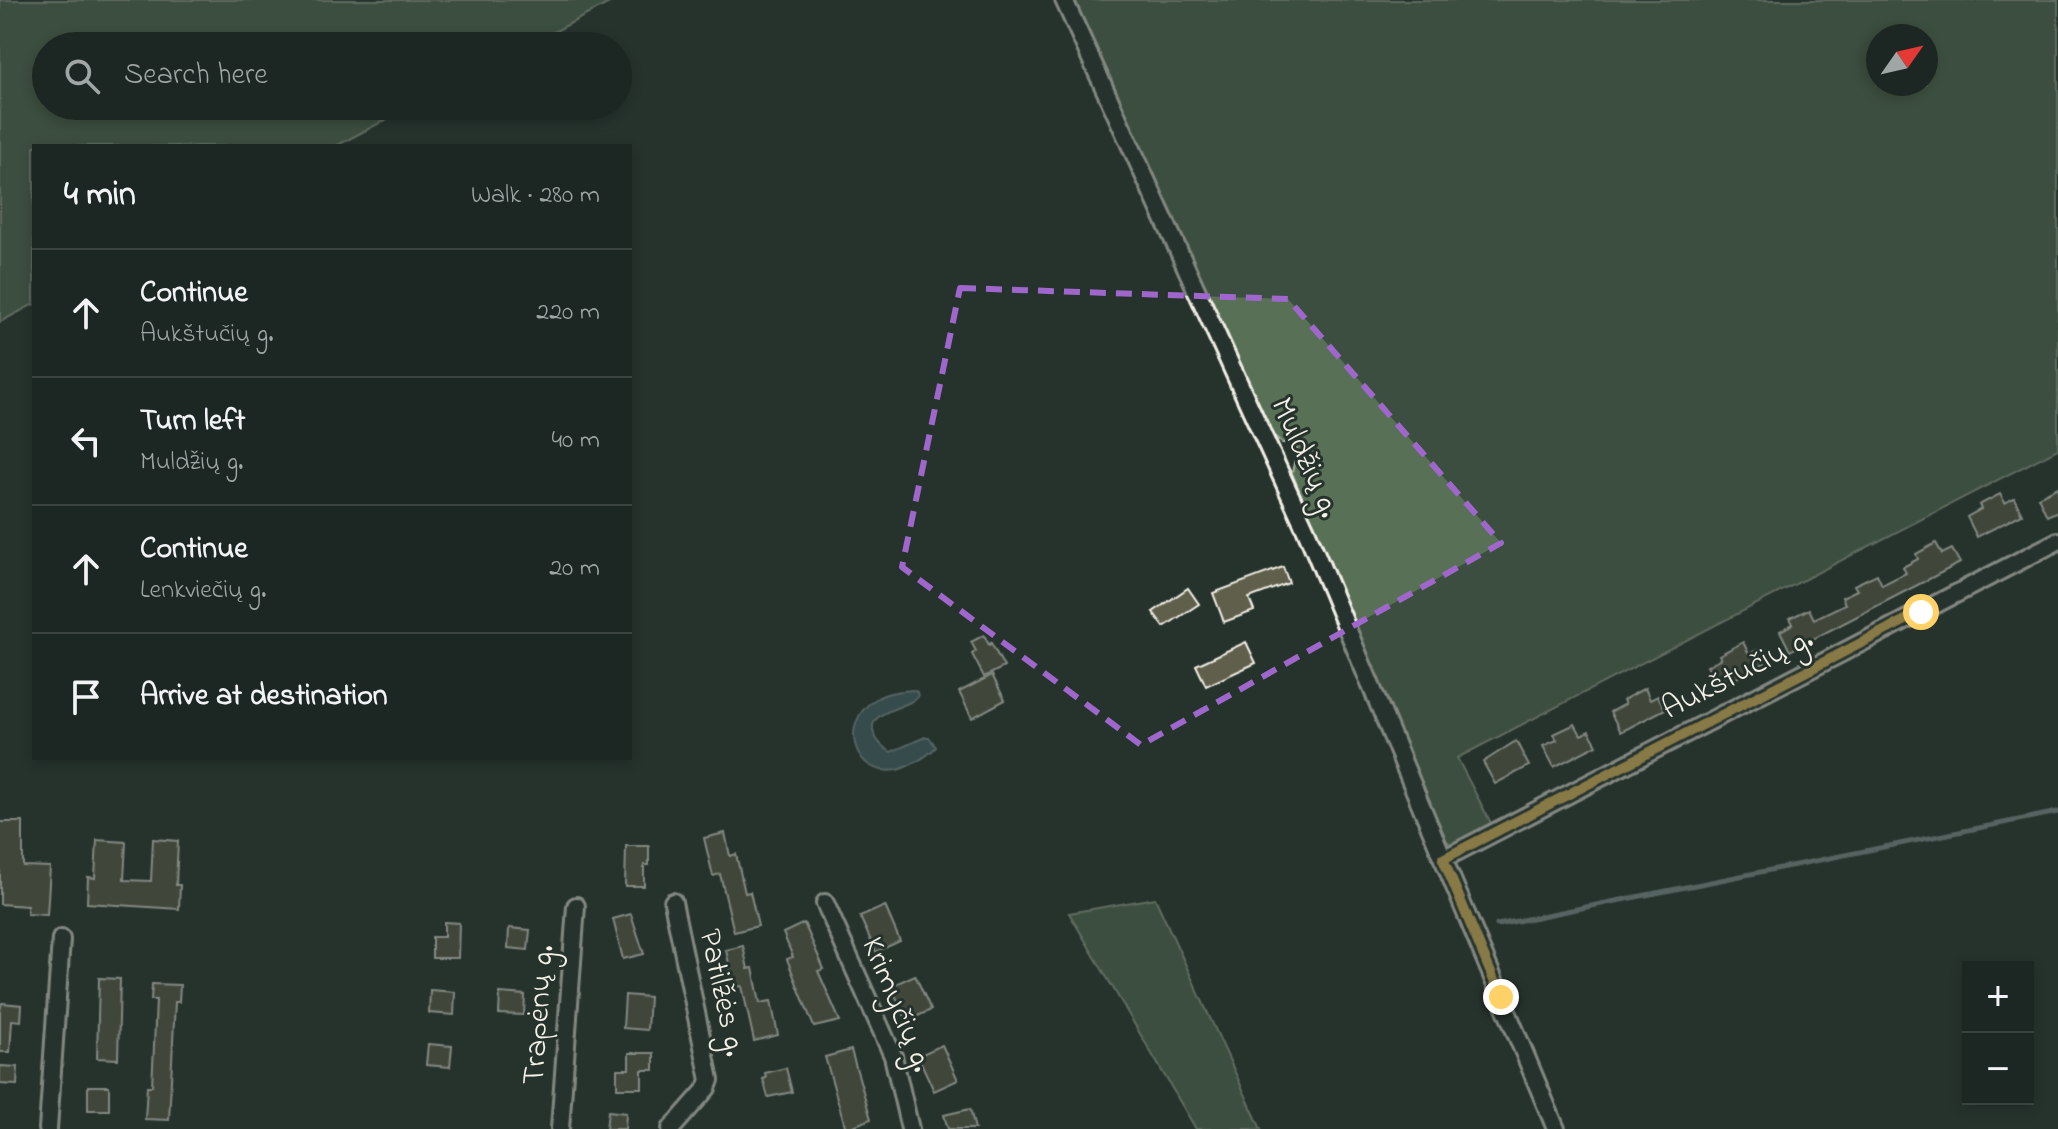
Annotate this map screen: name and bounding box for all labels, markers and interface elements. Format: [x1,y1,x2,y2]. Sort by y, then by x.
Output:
north arrow [1866,24,1938,96]
search box [32,32,632,120]
icon: search [60,54,104,98]
text: Search here [124,54,268,98]
text: 4 min [64,171,136,221]
text: Walk · 280 m [471,177,600,215]
text: Continue [140,272,248,316]
icon: ahead [64,291,108,335]
text: 220 m [536,294,600,332]
text: Aukštučių g. [140,316,273,354]
street label: Muldžių g. [1257,390,1351,526]
text: Turn left [140,400,245,444]
icon: left [64,419,108,463]
text: 40 m [551,422,600,460]
text: Muldžių g. [140,444,243,482]
text: Continue [140,528,248,572]
icon: ahead [64,547,108,591]
text: 20 m [549,550,600,588]
text: Lenkviečių g. [140,572,266,610]
route start [1903,594,1939,630]
street label: Aukštučių g. [1654,617,1822,733]
icon: arrive [64,675,108,719]
text: Arrive at destination [140,675,388,719]
street label: Patilžės g. [685,925,757,1061]
street label: Krimyčių g. [848,930,944,1080]
street label: Trapėnų g. [512,943,568,1087]
map controls [1962,961,2034,1105]
button: + [1962,961,2034,1033]
route end [1483,979,1519,1015]
button: − [1962,1033,2034,1105]

